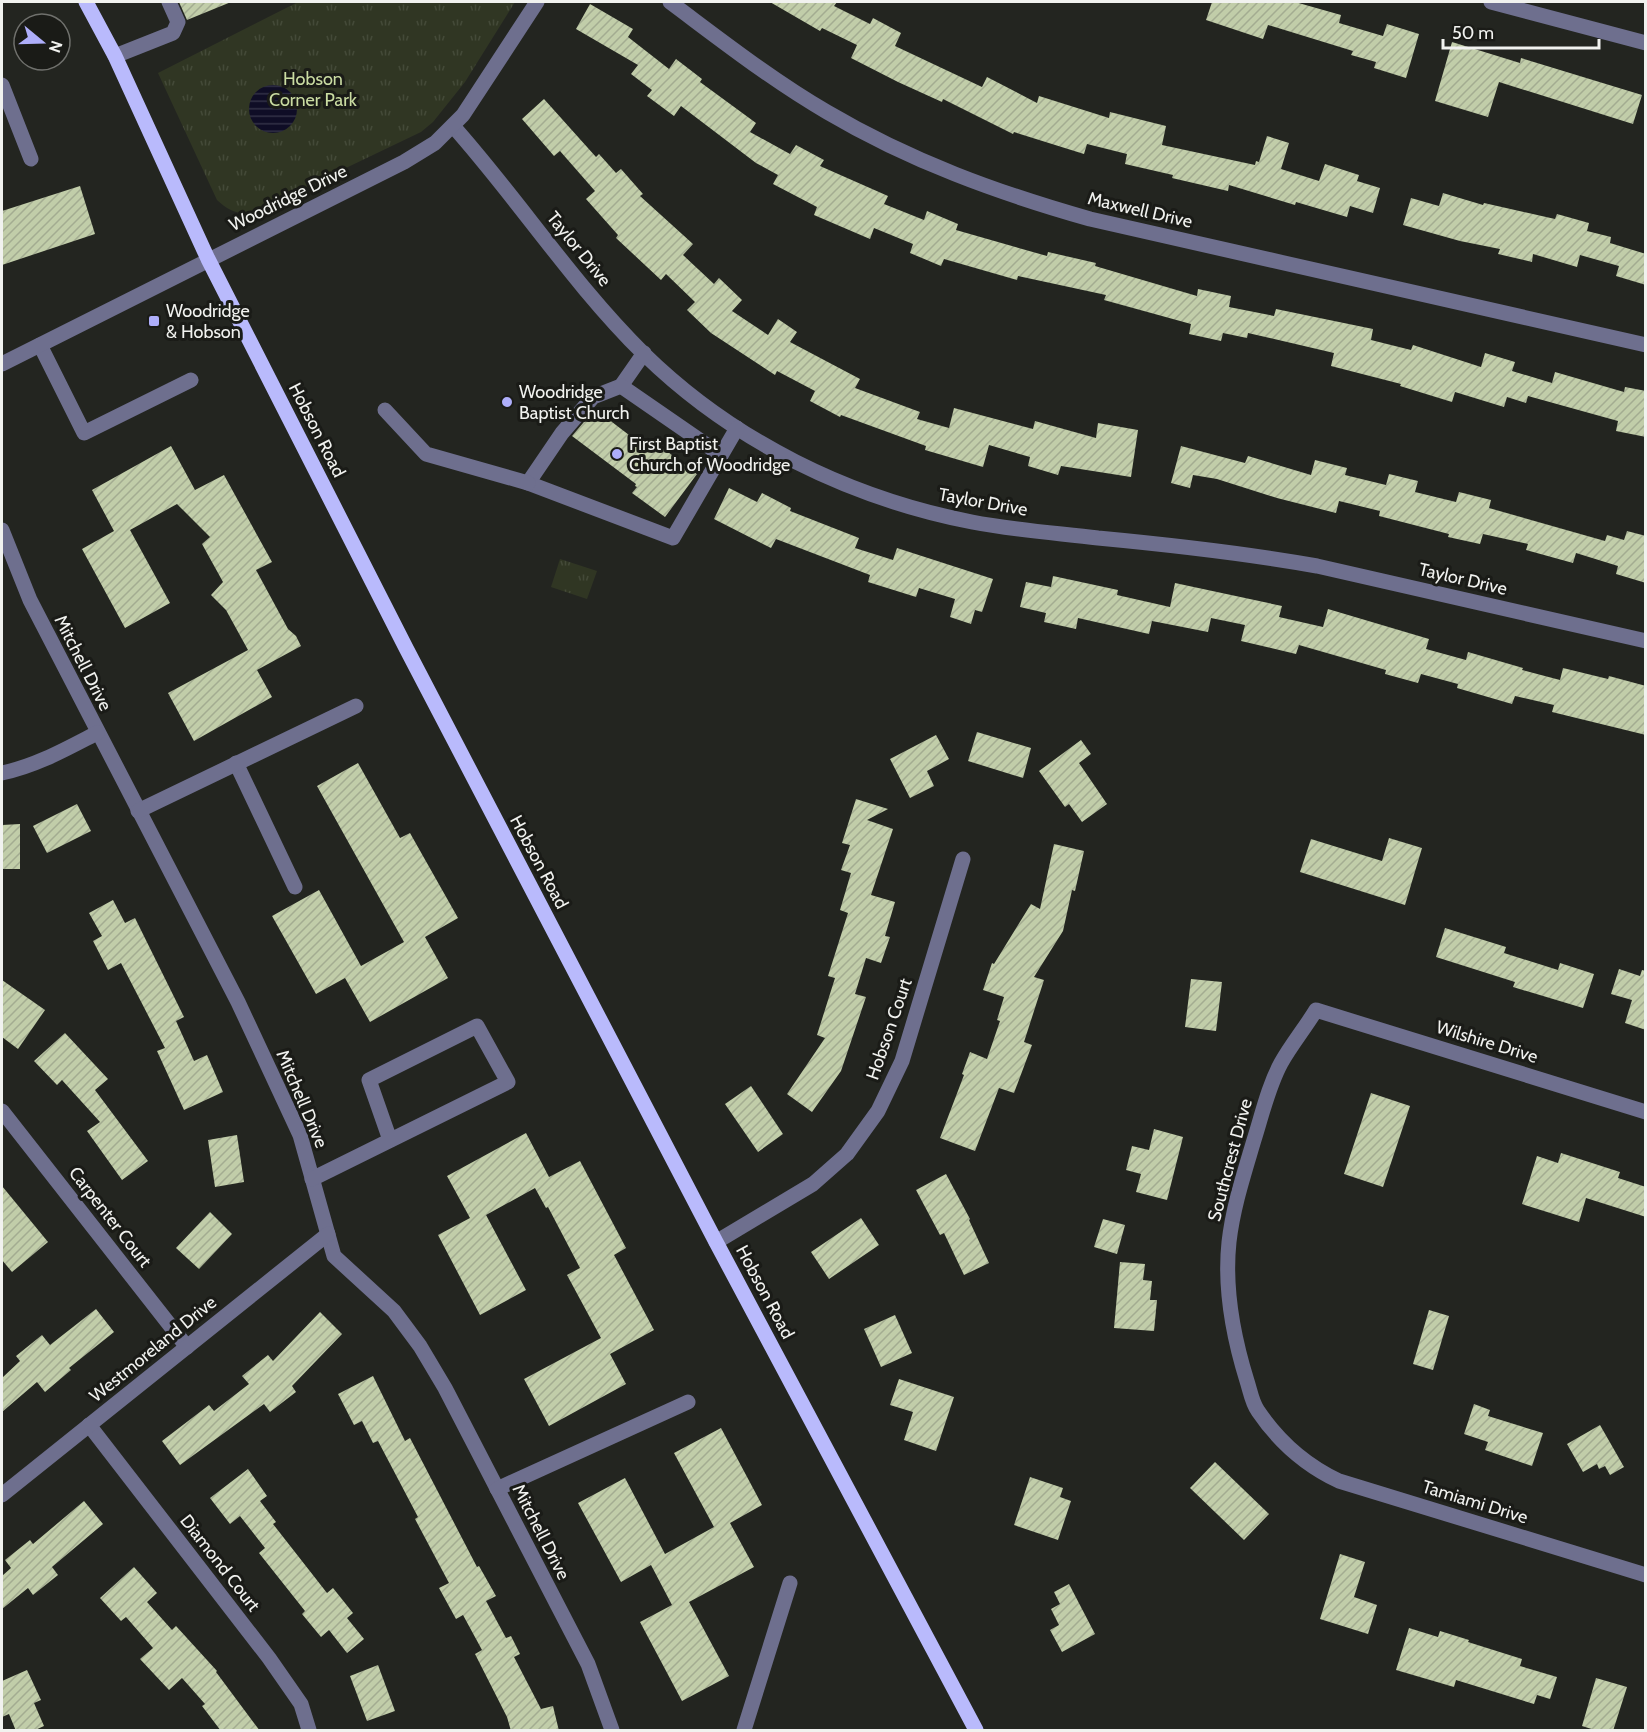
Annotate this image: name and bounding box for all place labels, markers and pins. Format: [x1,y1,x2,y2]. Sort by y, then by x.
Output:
place label: Woodridge & Hobson [166,300,250,343]
marker: Woodridge & Hobson [147,314,161,328]
place label: Woodridge Baptist Church [519,381,629,424]
marker: Woodridge Baptist Church [500,395,514,409]
place label: First Baptist Church of Woodridge [629,433,790,476]
marker: First Baptist Church of Woodridge [610,447,624,461]

